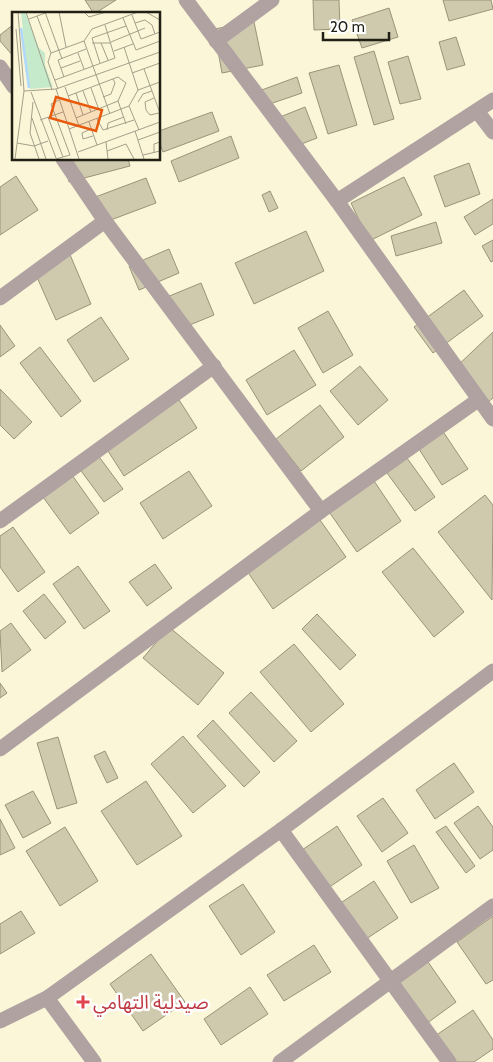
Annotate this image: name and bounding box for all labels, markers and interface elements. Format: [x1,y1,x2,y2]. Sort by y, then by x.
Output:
scale bar [323,10,389,42]
inset map [12,12,160,160]
text: 20 m [330,18,365,36]
place label: صيدلية التهامي [93,991,209,1017]
marker: صيدلية التهامي [77,996,89,1008]

